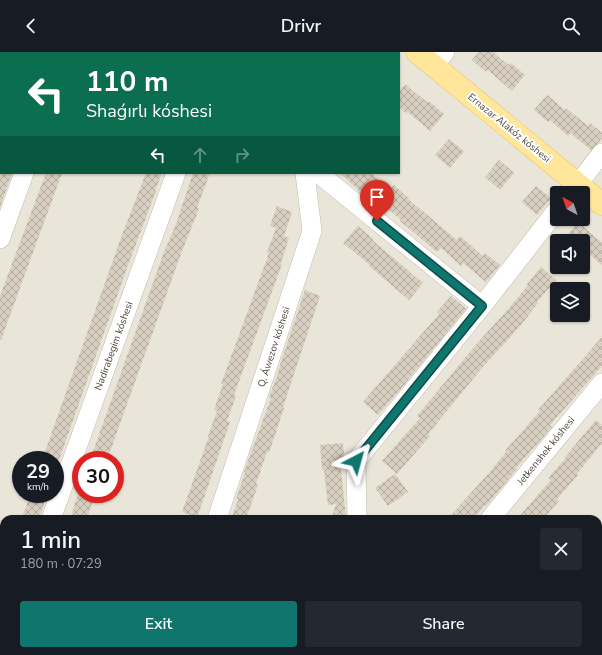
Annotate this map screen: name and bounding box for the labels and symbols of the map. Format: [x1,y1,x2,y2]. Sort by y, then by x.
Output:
street label: Ernazar Alakóz kóshesi [465,90,553,166]
pin [360,180,394,221]
north arrow [550,186,590,226]
street label: Nadirabegim kóshesi [91,300,137,392]
street label: Q. Áwezov kóshesi [254,305,294,389]
street label: Jetkenshek kóshesi [513,414,578,489]
position arrow [335,440,377,482]
speed limit sign: 30 [72,451,124,503]

